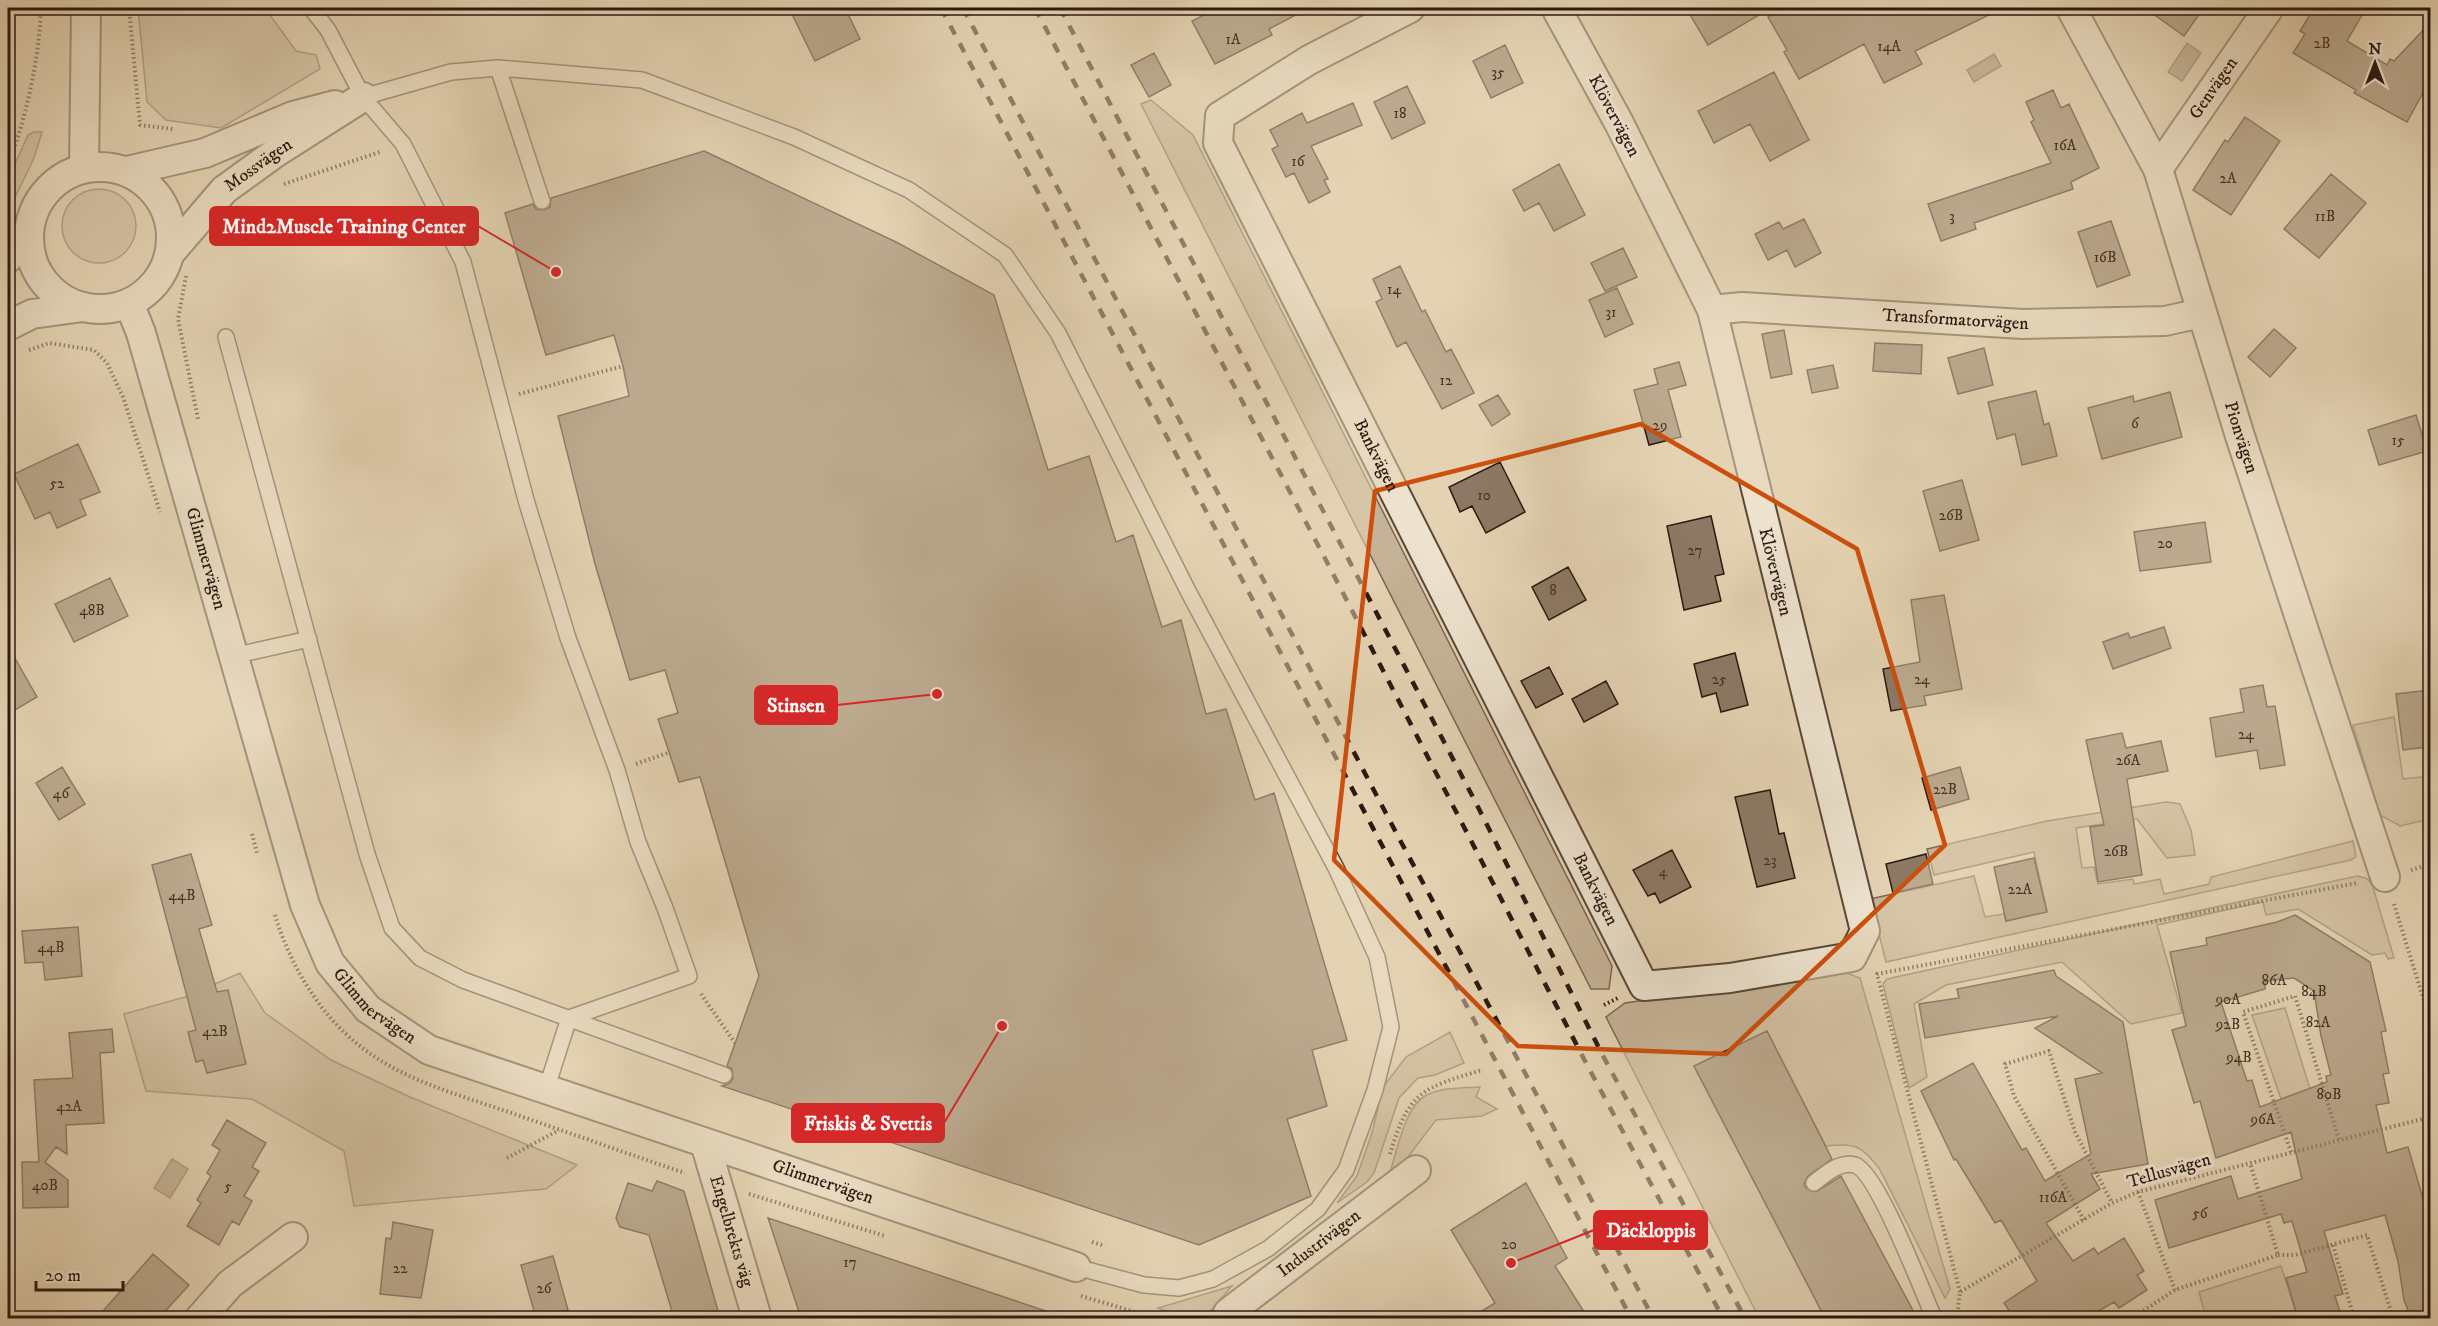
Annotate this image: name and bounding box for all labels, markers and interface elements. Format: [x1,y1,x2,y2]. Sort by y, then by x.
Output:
house number: 1A [1225,30,1241,49]
north arrow [2345,33,2405,93]
house number: 2B [2314,34,2330,53]
house number: 14A [1877,37,1901,56]
text: N [2368,39,2382,59]
street label: Genvägen [2185,53,2243,124]
house number: 35 [1491,63,1505,82]
street label: Klövervägen [1583,71,1645,162]
house number: 18 [1393,104,1407,123]
street label: Mossvägen [220,133,297,197]
house number: 16A [2054,136,2077,155]
house number: 16 [1291,152,1306,171]
house number: 2A [2220,169,2237,188]
callout: Mind2Muscle Training Center [210,207,478,245]
house number: 3 [1949,207,1955,226]
house number: 11B [2315,207,2335,226]
text: Mind2Muscle Training Center [222,215,466,240]
house number: 16B [2094,248,2116,267]
house number: 14 [1387,280,1401,299]
house number: 31 [1605,303,1617,322]
street label: Transformatorvägen [1882,305,2029,335]
house number: 12 [1440,371,1453,390]
street label: Pionvägen [2219,399,2263,477]
house number: 6 [2131,414,2140,433]
street label: Bankvägen [1348,416,1404,496]
house number: 29 [1653,416,1667,435]
house number: 15 [2392,431,2405,450]
house number: 52 [50,474,65,493]
house number: 10 [1477,486,1491,505]
street label: Glimmervägen [181,505,231,613]
house number: 26B [1939,506,1963,525]
street label: Klövervägen [1753,526,1797,619]
house number: 20 [2157,534,2173,553]
house number: 27 [1688,541,1703,560]
house number: 8 [1549,581,1557,600]
house number: 48B [79,601,105,620]
house number: 25 [1712,670,1727,689]
house number: 24 [1914,670,1930,689]
callout: Stinsen [755,686,837,724]
text: Stinsen [767,694,826,719]
house number: 24 [2238,725,2254,744]
house number: 26A [2116,751,2141,770]
house number: 22B [1933,780,1957,799]
house number: 46 [53,784,70,803]
house number: 26B [2104,842,2128,861]
street label: Bankvägen [1568,849,1623,930]
house number: 23 [1764,851,1776,870]
house number: 4 [1659,862,1668,881]
house number: 22A [2008,880,2033,899]
house number: 44B [169,886,195,905]
house number: 44B [38,938,64,957]
street label: Glimmervägen [328,964,421,1049]
house number: 86A [2262,971,2287,990]
house number: 84B [2301,982,2327,1001]
house number: 90A [2214,990,2241,1009]
house number: 82A [2306,1013,2331,1032]
house number: 92B [2215,1015,2240,1034]
house number: 42B [202,1022,228,1041]
house number: 94B [2225,1048,2252,1067]
house number: 80B [2316,1085,2342,1104]
house number: 42A [56,1097,82,1116]
callout: Friskis & Svettis [792,1104,944,1142]
house number: 96A [2250,1110,2276,1129]
text: Friskis & Svettis [804,1112,932,1137]
street label: Tellusvägen [2125,1148,2214,1193]
street label: Glimmervägen [769,1155,877,1209]
street label: Engelbrekts väg [704,1173,758,1290]
house number: 40B [32,1176,58,1195]
house number: 5 [224,1177,232,1196]
house number: 116A [2039,1188,2068,1207]
house number: 56 [2192,1204,2209,1223]
street label: Industrivägen [1273,1205,1366,1282]
callout: Däckloppis [1594,1211,1707,1249]
text: Däckloppis [1606,1219,1696,1244]
house number: 20 [1501,1235,1517,1254]
house number: 17 [843,1253,857,1272]
scale bar [36,1254,123,1292]
house number: 22 [393,1259,408,1278]
text: 20 m [45,1265,81,1287]
house number: 26 [536,1279,553,1298]

